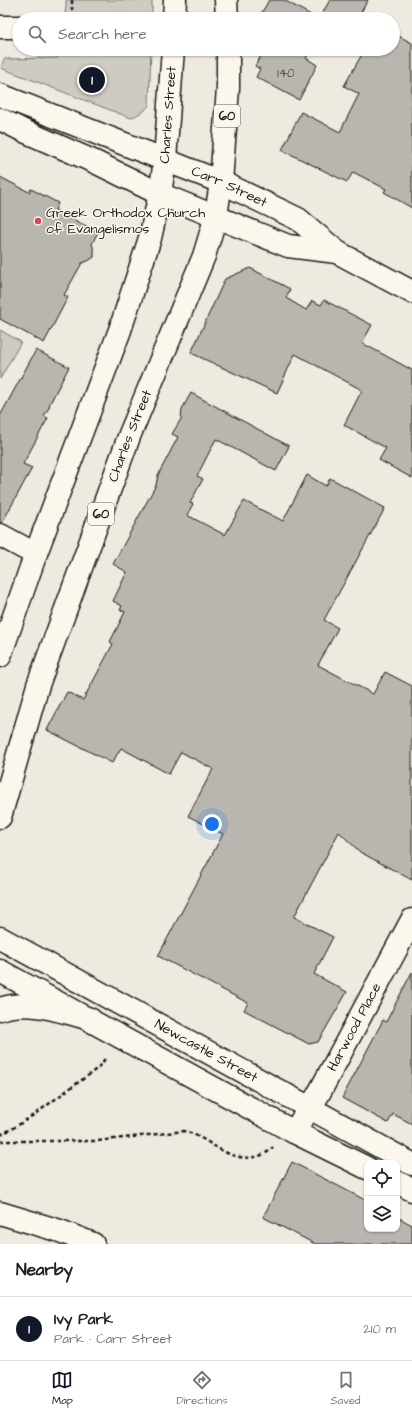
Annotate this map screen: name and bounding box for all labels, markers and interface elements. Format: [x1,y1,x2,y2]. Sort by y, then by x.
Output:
search box [12,12,400,56]
icon: search [26,23,48,45]
text: Search here [58,24,147,45]
pin: 1 [79,65,105,95]
street label: Charles Street [155,65,182,164]
house number: 140 [277,65,295,82]
road number: 60 [214,105,240,127]
street label: Carr Street [188,161,271,213]
place label: Greek Orthodox Church of Evangelismos [46,203,205,239]
marker: Greek Orthodox Church of Evangelismos [33,216,43,226]
street label: Charles Street [103,386,157,485]
road number: 60 [88,503,114,525]
your location [202,814,222,834]
street label: Harwood Place [322,979,387,1075]
street label: Newcastle Street [151,1015,262,1088]
map controls [364,1160,400,1232]
button: locate [364,1160,400,1196]
button: layers [364,1196,400,1232]
text: Nearby [16,1258,73,1282]
text: Ivy Park [54,1309,113,1330]
text: 1 [28,1320,30,1338]
text: 210 m [363,1320,396,1338]
text: Park · Carr Street [54,1330,172,1348]
tab: Map [51,1369,73,1408]
tab: Directions [176,1369,228,1408]
tab: Saved [331,1369,361,1408]

